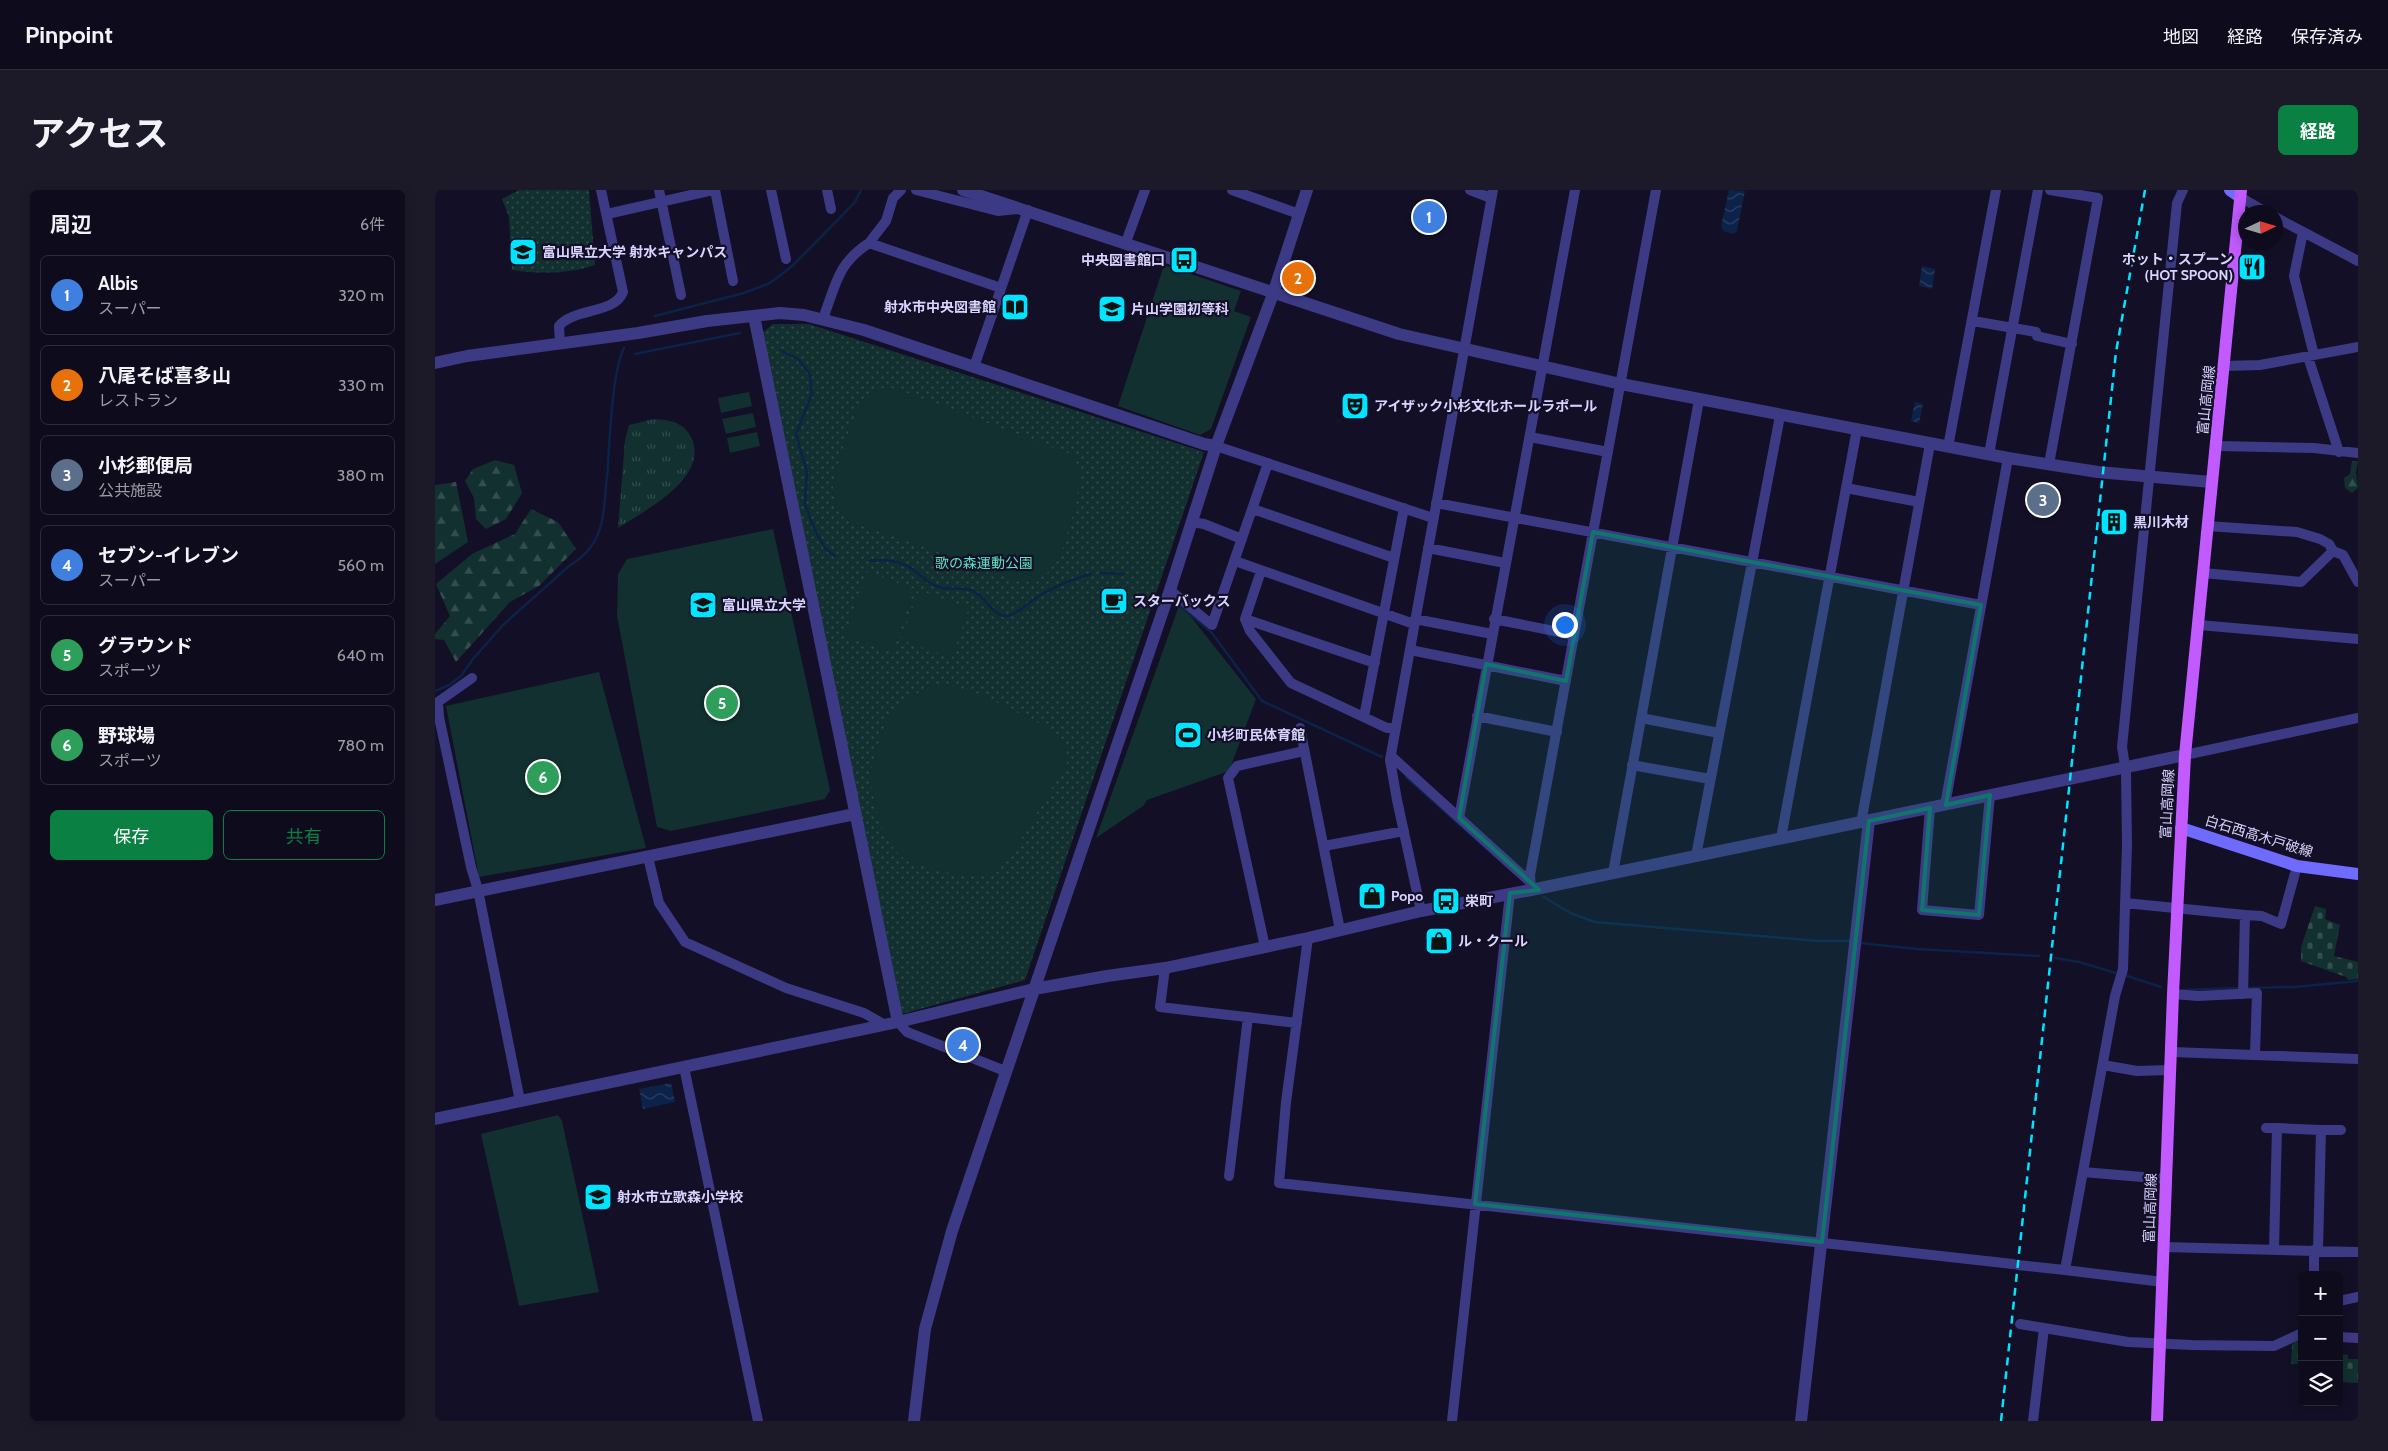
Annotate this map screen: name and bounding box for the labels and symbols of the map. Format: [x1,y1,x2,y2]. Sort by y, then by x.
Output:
pin: 1 [1413,198,1445,236]
north arrow [2238,205,2283,250]
school or university icon: 富山県立大学 射水キャンパス [508,237,538,267]
place label: 富山県立大学 射水キャンパス [542,243,727,261]
bus stop icon: 中央図書館口 [1169,245,1199,275]
place label: ホット・スプーン (HOT SPOON) [2122,250,2233,284]
place label: 中央図書館口 [1081,251,1165,269]
restaurant icon: ホット・スプーン (HOT SPOON) [2237,252,2267,282]
pin: 2 [1282,259,1314,297]
library icon: 射水市中央図書館 [1000,292,1030,322]
school or university icon: 片山学園初等科 [1097,294,1127,324]
place label: 射水市中央図書館 [884,298,996,316]
place label: 片山学園初等科 [1131,300,1229,318]
street label: 富山高岡線 [2193,364,2219,436]
theatre icon: アイザック小杉文化ホールラポール [1340,391,1370,421]
place label: アイザック小杉文化ホールラポール [1374,397,1597,415]
pin: 3 [2027,481,2059,519]
building icon: 黒川木材 [2099,507,2129,537]
place label: 黒川木材 [2133,513,2189,531]
park label: 歌の森運動公園 [935,554,1033,572]
cafe icon: スターバックス [1099,586,1129,616]
school or university icon: 富山県立大学 [688,590,718,620]
place label: スターバックス [1133,592,1230,610]
place label: 富山県立大学 [722,596,806,614]
your location [1552,612,1578,638]
pin: 5 [706,684,738,722]
sports icon: 小杉町民体育館 [1173,720,1203,750]
place label: 小杉町民体育館 [1207,726,1305,744]
pin: 6 [527,758,559,796]
street label: 富山高岡線 [2156,769,2178,839]
street label: 白石西高木戸破線 [2203,811,2315,861]
shop icon: Popo [1357,881,1387,911]
bus stop icon: 栄町 [1431,886,1461,916]
place label: Popo [1391,887,1423,905]
place label: 栄町 [1465,892,1493,910]
shop icon: ル・クール [1424,926,1454,956]
place label: ル・クール [1458,932,1528,950]
pin: 4 [947,1026,979,1064]
street label: 富山高岡線 [2140,1173,2160,1243]
school or university icon: 射水市立歌森小学校 [583,1182,613,1212]
place label: 射水市立歌森小学校 [617,1188,743,1206]

